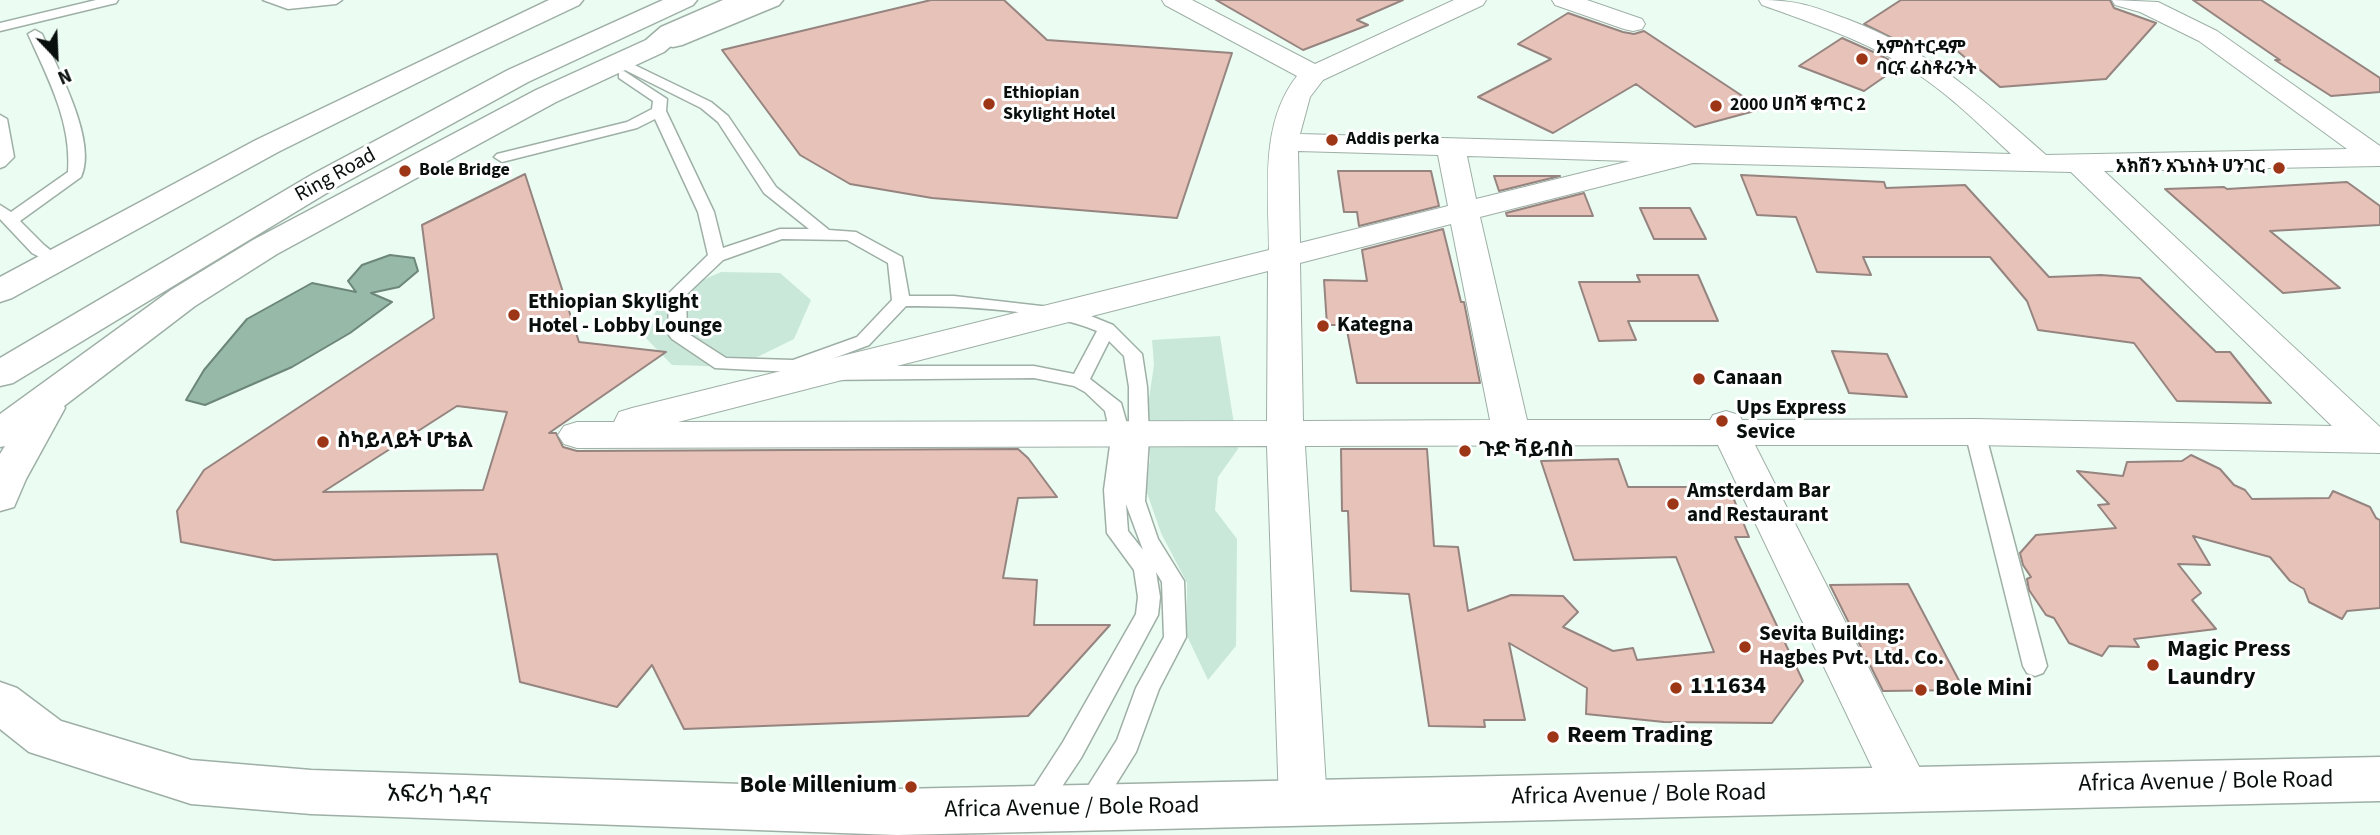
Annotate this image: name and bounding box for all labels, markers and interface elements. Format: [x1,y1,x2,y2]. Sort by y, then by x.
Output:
north arrow [21,21,91,91]
place label: አምስተርዳም ባርና ሬስቶራንት [1876,38,1977,80]
marker: አምስተርዳም ባርና ሬስቶራንት [1854,51,1870,67]
text: N [53,61,76,91]
place label: Ethiopian Skylight Hotel [1003,83,1115,126]
place label: 2000 ሀበሻ ቁጥር 2 [1730,95,1866,117]
marker: Ethiopian Skylight Hotel [981,96,997,112]
marker: 2000 ሀበሻ ቁጥር 2 [1708,98,1724,114]
place label: Addis perka [1346,129,1439,151]
marker: Addis perka [1324,132,1340,148]
street label: Ring Road [291,144,381,208]
place label: አክሽን አጌነስት ሀንገር [2116,157,2265,179]
place label: Bole Bridge [419,160,510,182]
marker: አክሽን አጌነስት ሀንገር [2271,160,2287,176]
marker: Bole Bridge [397,163,413,179]
place label: Ethiopian Skylight Hotel - Lobby Lounge [528,290,722,340]
marker: Ethiopian Skylight Hotel - Lobby Lounge [506,307,522,323]
place label: Kategna [1337,313,1413,339]
marker: Kategna [1315,318,1331,334]
place label: Canaan [1713,366,1782,392]
marker: Canaan [1691,371,1707,387]
place label: Ups Express Sevice [1736,396,1846,446]
marker: Ups Express Sevice [1714,413,1730,429]
place label: ስካይላይት ሆቴል [337,429,473,455]
marker: ስካይላይት ሆቴል [315,434,331,450]
place label: ጉድ ቫይብስ [1479,438,1574,464]
marker: ጉድ ቫይብስ [1457,443,1473,459]
place label: Amsterdam Bar and Restaurant [1687,479,1830,529]
marker: Amsterdam Bar and Restaurant [1665,496,1681,512]
place label: Sevita Building: Hagbes Pvt. Ltd. Co. [1759,622,1944,672]
place label: Magic Press Laundry [2167,637,2291,693]
marker: Sevita Building: Hagbes Pvt. Ltd. Co. [1737,639,1753,655]
marker: Magic Press Laundry [2145,657,2161,673]
place label: 111634 [1690,674,1766,702]
place label: Bole Mini [1935,676,2032,704]
marker: 111634 [1668,680,1684,696]
marker: Bole Mini [1913,682,1929,698]
place label: Reem Trading [1567,723,1712,751]
marker: Reem Trading [1545,729,1561,745]
street label: Africa Avenue / Bole Road [2078,766,2334,800]
place label: Bole Millenium [739,773,897,801]
marker: Bole Millenium [903,779,919,795]
street label: Africa Avenue / Bole Road [1511,779,1767,813]
street label: አፍሪካ ጎዳና [387,781,491,813]
street label: Africa Avenue / Bole Road [944,792,1200,826]

